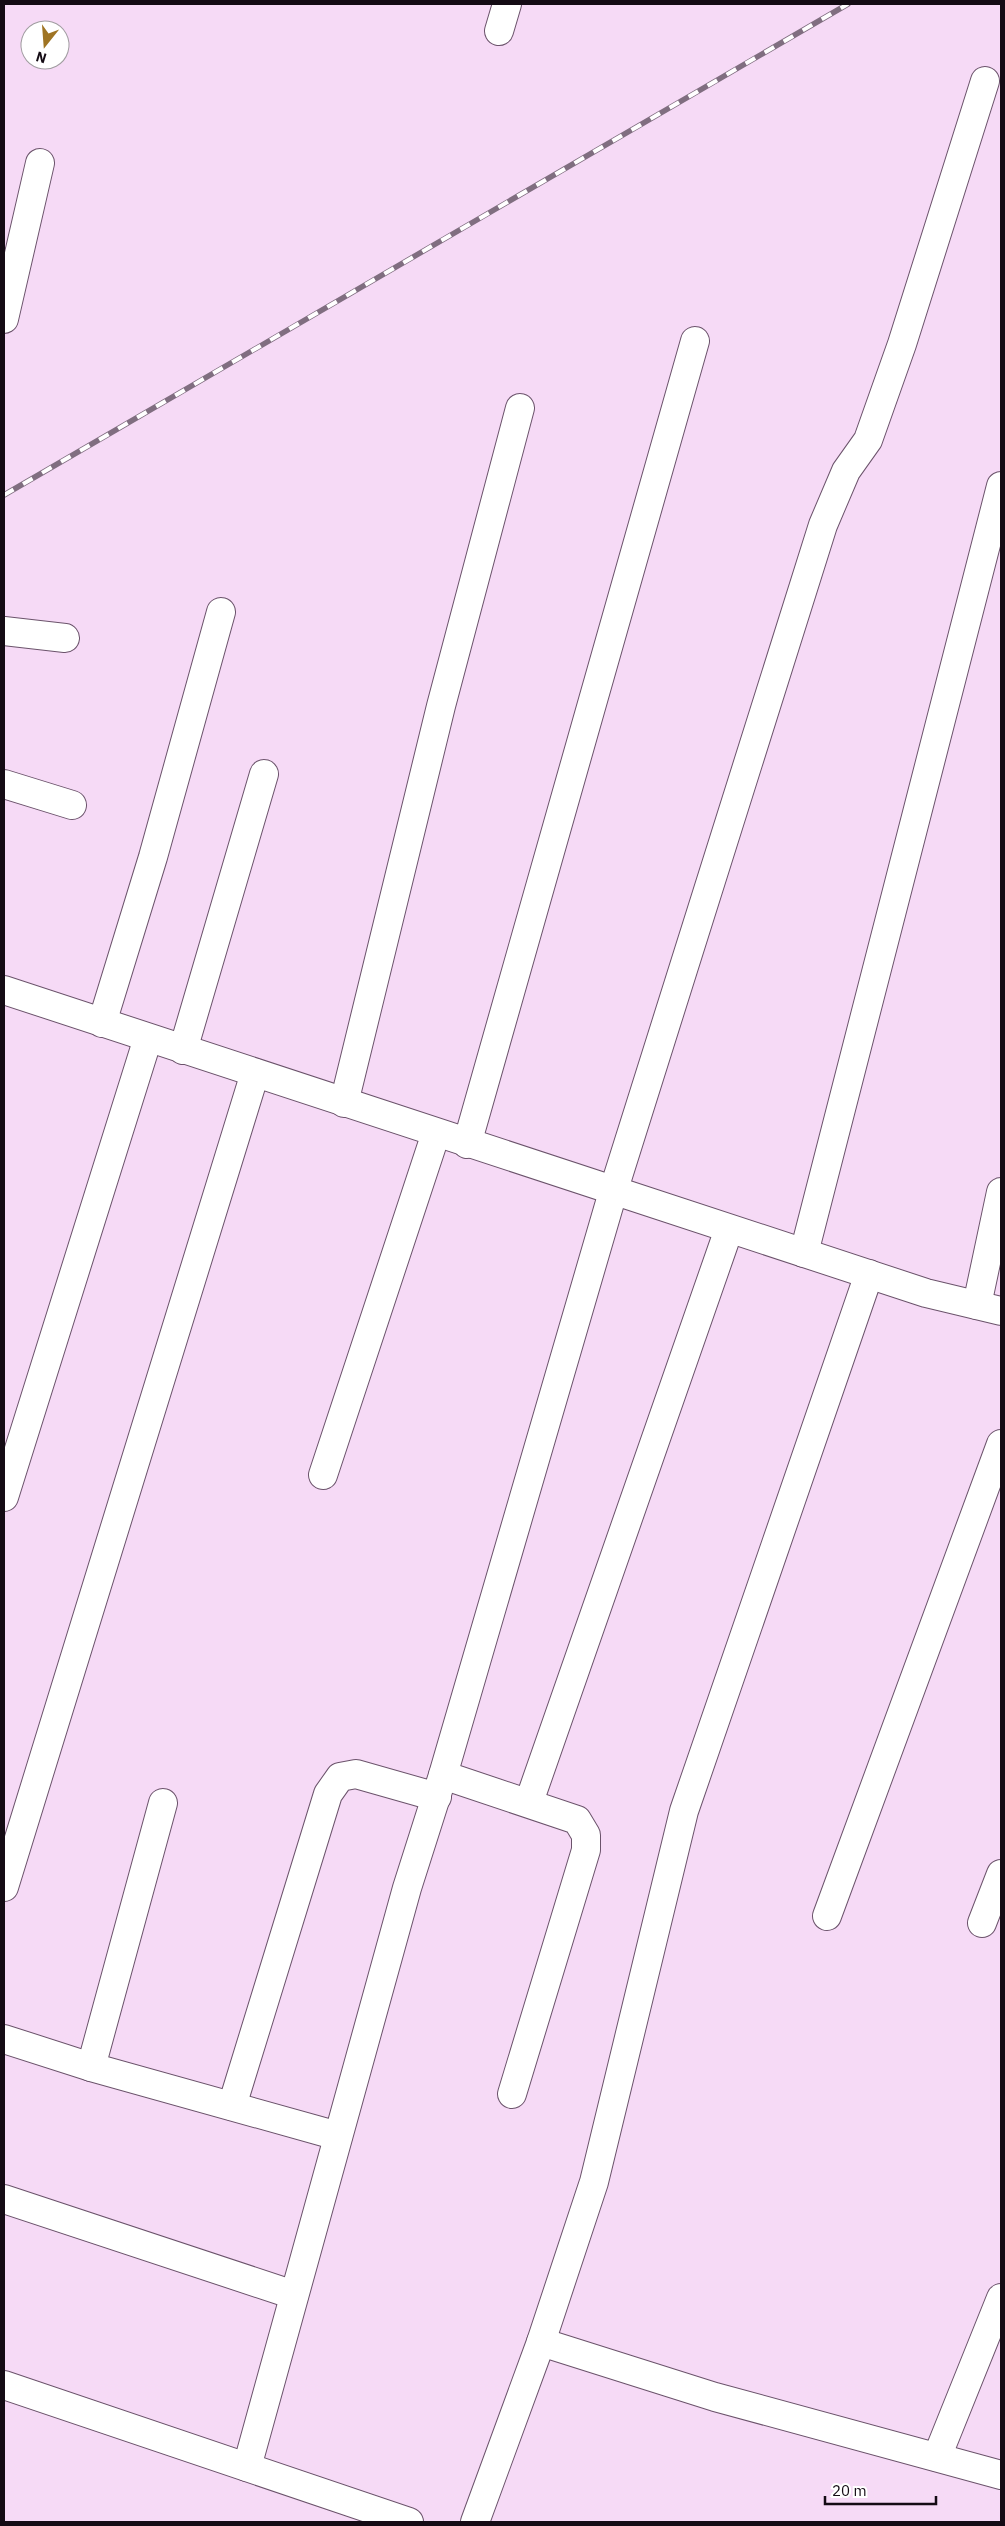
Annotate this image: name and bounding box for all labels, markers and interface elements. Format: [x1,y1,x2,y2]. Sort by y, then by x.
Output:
north arrow [20,20,70,70]
text: N [34,47,49,68]
scale bar [825,2474,936,2506]
text: 20 m [832,2481,867,2500]

